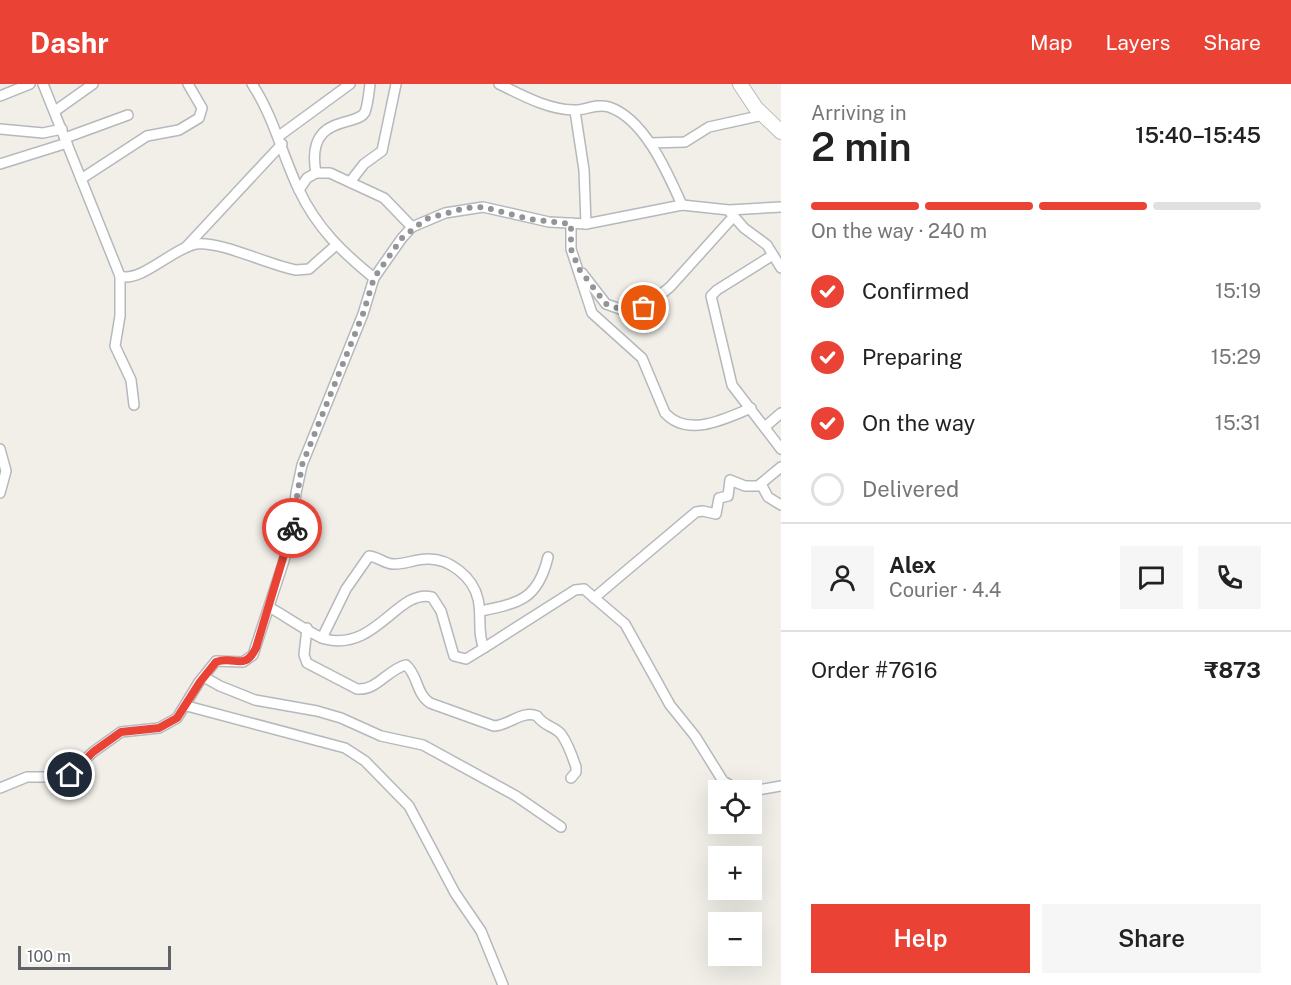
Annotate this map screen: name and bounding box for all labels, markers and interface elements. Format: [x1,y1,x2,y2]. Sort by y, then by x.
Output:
text: Dashr [30,26,109,59]
text: Map [1030,30,1073,55]
text: Layers [1106,30,1170,55]
text: Share [1203,30,1261,55]
text: Arriving in [811,101,906,125]
text: 15:40–15:45 [1135,122,1261,148]
text: 2 min [811,124,912,170]
text: On the way · 240 m [811,219,987,243]
icon: check [811,275,844,308]
text: Confirmed [862,278,969,304]
text: 15:19 [1215,279,1261,303]
pin [618,282,669,333]
icon: bag [627,291,660,324]
icon: check [811,341,844,374]
text: Preparing [862,344,963,370]
text: 15:29 [1211,345,1261,369]
icon: check [811,407,844,440]
text: On the way [862,410,975,436]
text: 15:31 [1215,411,1261,435]
text: Delivered [862,476,959,502]
courier [262,498,322,558]
icon: bike [276,512,309,545]
button: person [811,546,874,609]
button: chat [1120,546,1183,609]
button: phone [1198,546,1261,609]
text: Alex [889,552,936,578]
text: Courier · 4.4 [889,578,1001,602]
text: Order #7616 [811,657,937,683]
text: ₹873 [1204,657,1261,683]
pin [44,749,95,800]
icon: home [53,758,86,791]
map controls [708,780,762,966]
button: locate [708,780,762,834]
button: + [708,846,762,900]
button: Help [811,904,1030,973]
button: Share [1042,904,1261,973]
button: − [708,912,762,966]
scale bar [18,943,171,970]
text: 100 m [27,947,71,966]

